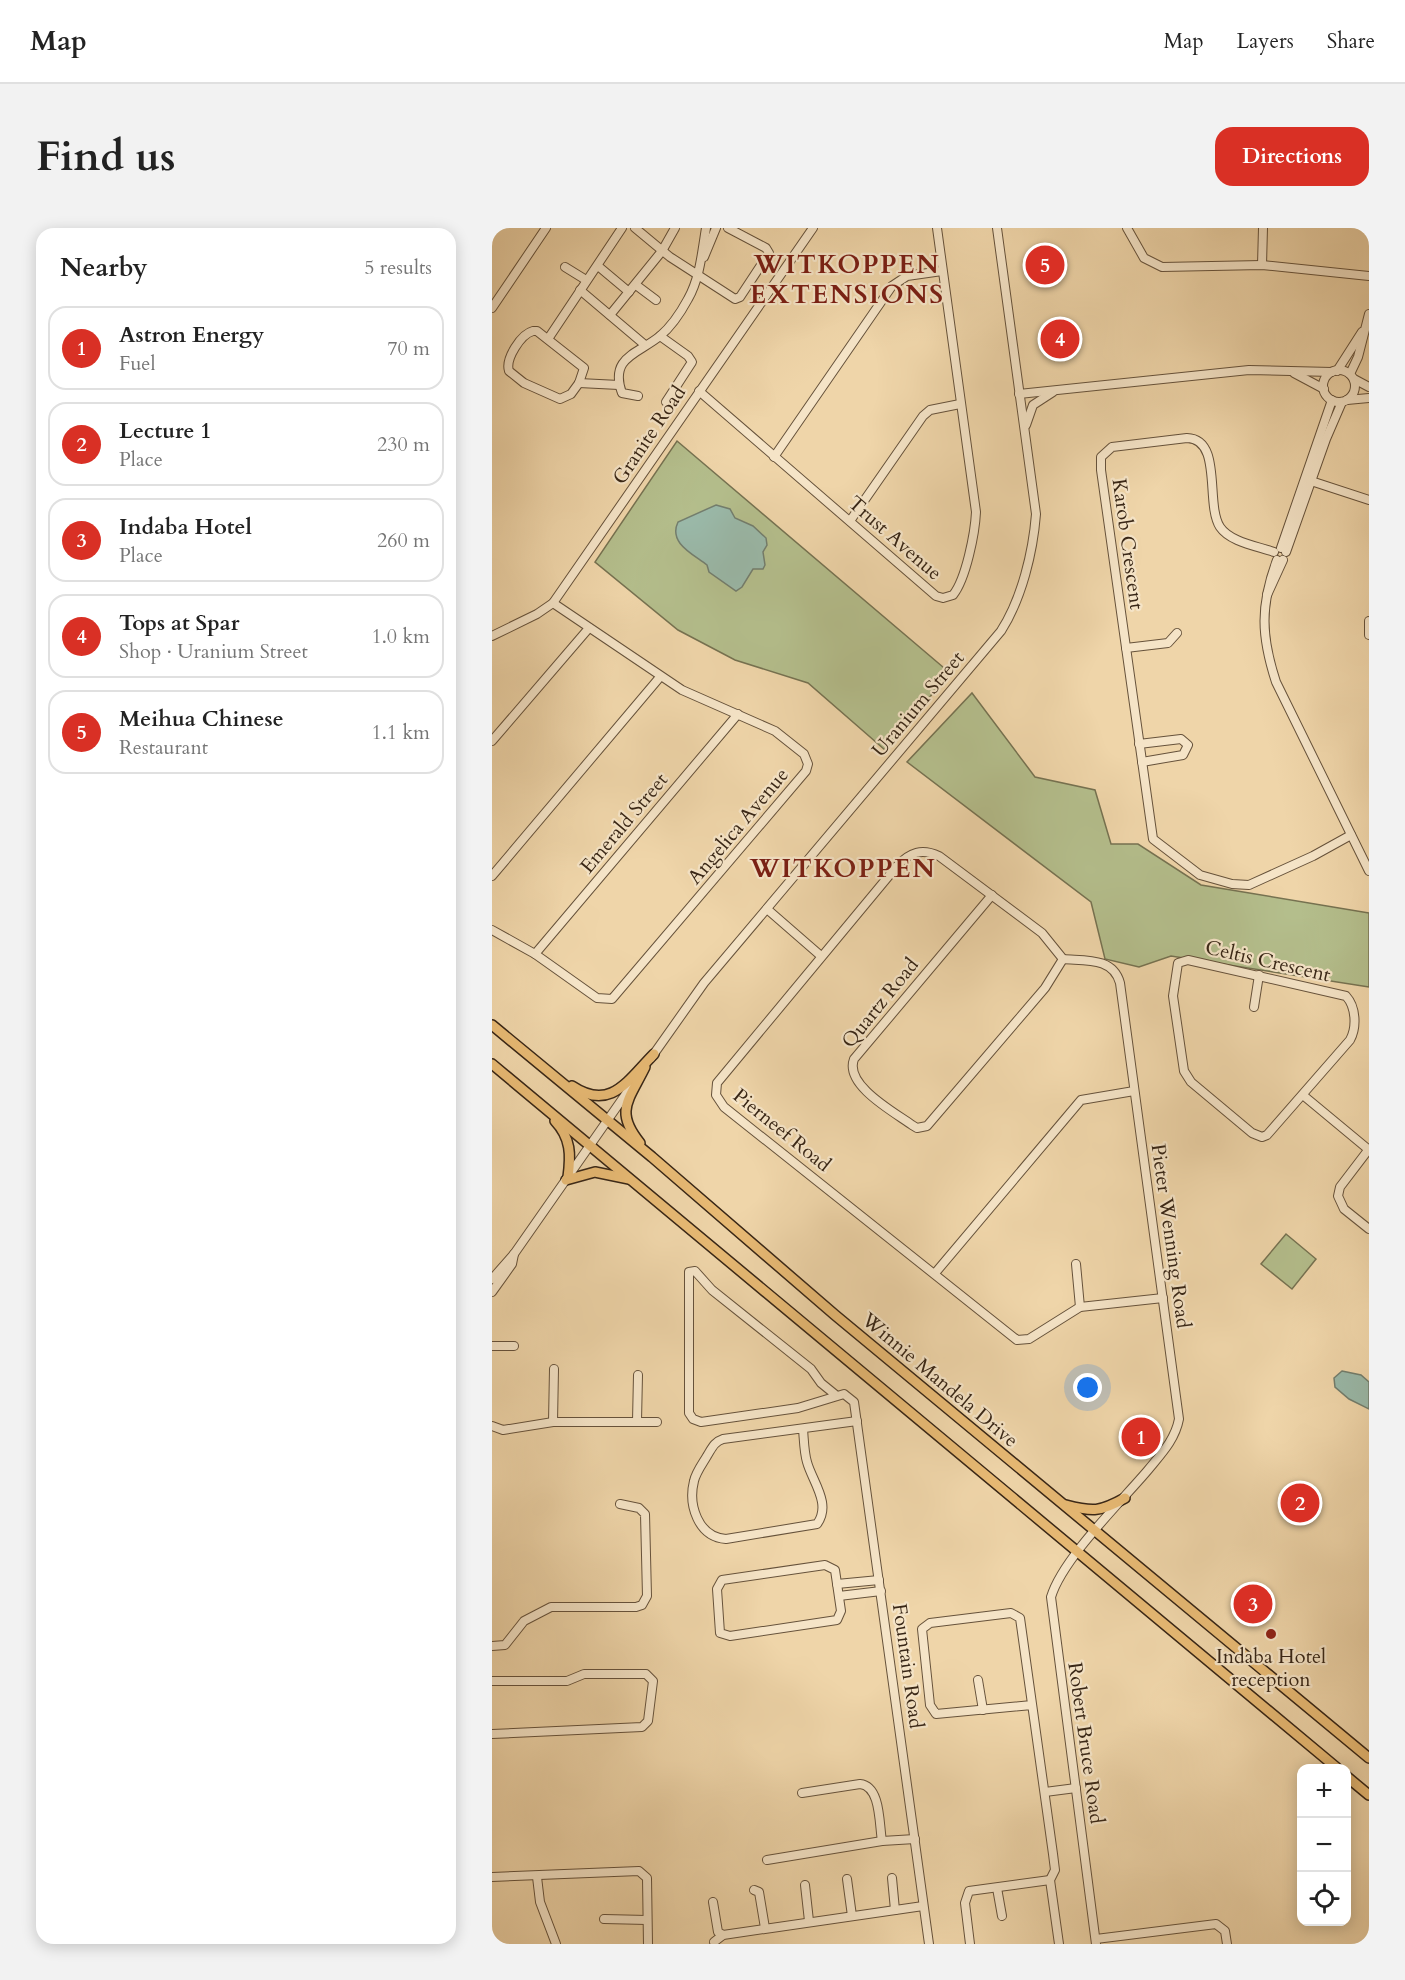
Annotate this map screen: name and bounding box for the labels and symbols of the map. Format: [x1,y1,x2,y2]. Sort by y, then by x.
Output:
pin: 5 [1026,243,1064,288]
district label: WITKOPPEN EXTENSIONS [749,247,945,312]
pin: 4 [1040,316,1080,362]
street label: Granite Road [606,380,692,490]
street label: Karob Crescent [1105,477,1151,612]
street label: Trust Avenue [842,490,948,586]
street label: Uranium Street [866,645,971,763]
street label: Angelica Avenue [681,762,795,890]
street label: Emerald Street [574,766,674,879]
district label: WITKOPPEN [749,851,936,886]
street label: Celtis Crescent [1203,933,1334,989]
street label: Quartz Road [835,952,925,1054]
street label: Pierneef Road [727,1082,837,1178]
street label: Pieter Wenning Road [1145,1142,1197,1330]
street label: Winnie Mandela Drive [855,1306,1024,1454]
your location [1073,1373,1102,1402]
pin: 1 [1122,1414,1160,1460]
pin: 2 [1280,1480,1320,1526]
pin: 3 [1234,1582,1272,1626]
street label: Fountain Road [886,1602,930,1731]
marker: Indaba Hotel reception [1264,1627,1278,1641]
place label: Indaba Hotel reception [1216,1643,1326,1693]
street label: Robert Bruce Road [1061,1660,1111,1826]

